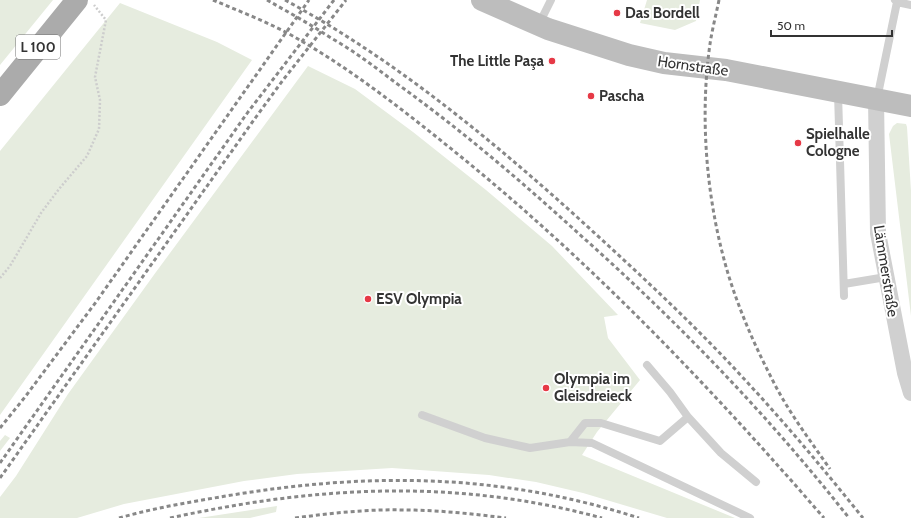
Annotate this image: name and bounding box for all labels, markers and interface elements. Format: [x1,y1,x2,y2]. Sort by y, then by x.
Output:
place label: Das Bordell [625,4,700,22]
marker: Das Bordell [612,8,622,18]
scale bar [771,12,892,38]
text: 50 m [777,18,805,33]
road number: L 100 [16,35,60,59]
place label: The Little Paşa [450,52,545,70]
street label: Hornstraße [657,52,730,80]
marker: The Little Paşa [547,56,557,66]
place label: Pascha [599,87,645,105]
marker: Pascha [586,91,596,101]
place label: Spielhalle Cologne [806,125,870,160]
marker: Spielhalle Cologne [793,138,803,148]
street label: Lämmerstraße [870,224,902,319]
place label: ESV Olympia [376,290,462,308]
marker: ESV Olympia [363,294,373,304]
place label: Olympia im Gleisdreieck [554,370,633,405]
marker: Olympia im Gleisdreieck [541,383,551,393]

